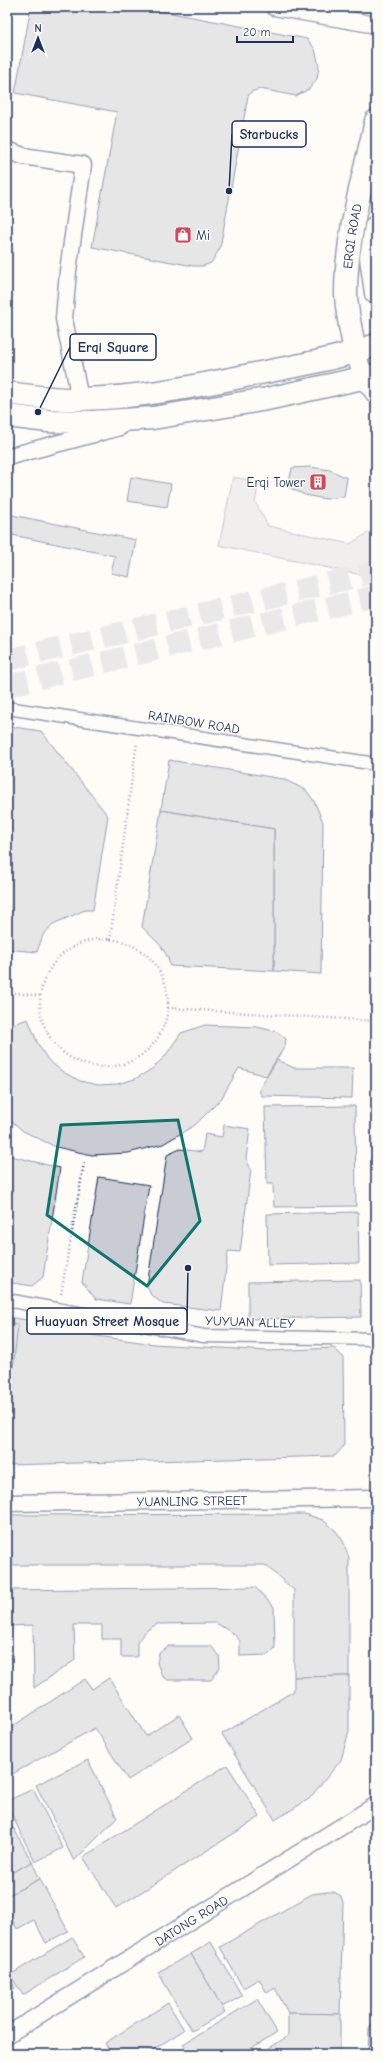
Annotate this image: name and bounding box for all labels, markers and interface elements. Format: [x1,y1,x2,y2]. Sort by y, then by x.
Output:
north arrow [18,18,58,58]
scale bar [237,18,293,44]
text: N [34,22,42,35]
text: 20 m [243,25,271,39]
callout: Starbucks [232,121,306,147]
text: Starbucks [240,126,298,143]
street label: ERQI ROAD [339,202,364,269]
shop icon: Mi [173,225,193,245]
place label: Mi [196,228,210,243]
callout: Erqi Square [70,334,156,360]
text: Erqi Square [78,339,148,356]
building icon: Erqi Tower [308,472,328,492]
place label: Erqi Tower [247,475,306,490]
street label: RAINBOW ROAD [147,707,241,737]
callout: Huayuan Street Mosque [27,1308,187,1334]
text: Huayuan Street Mosque [35,1313,179,1330]
street label: YUYUAN ALLEY [205,1313,295,1331]
street label: YUANLING STREET [137,1492,248,1509]
street label: DATONG ROAD [152,1892,230,1949]

